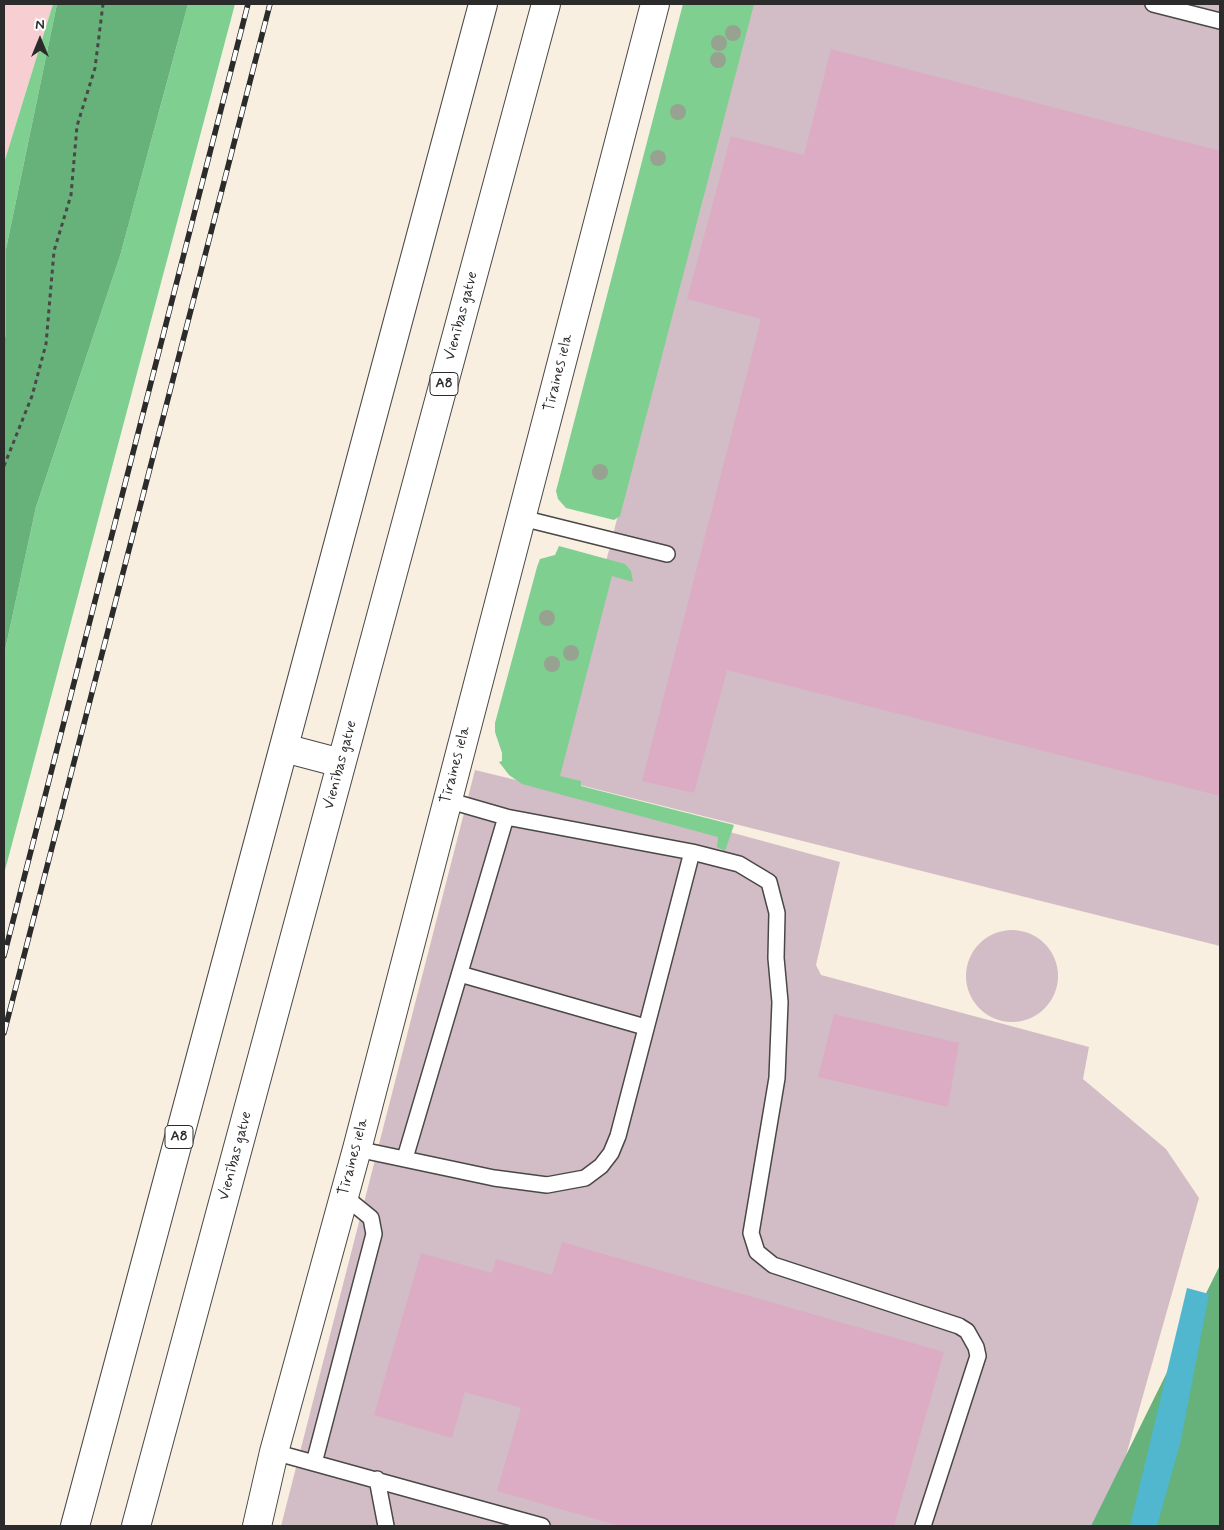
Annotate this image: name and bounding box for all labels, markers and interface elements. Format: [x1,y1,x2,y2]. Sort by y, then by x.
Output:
north arrow [15,15,65,65]
text: N [35,16,45,34]
street label: Vienības gatve [441,270,483,362]
street label: Tīraines iela [541,332,577,414]
road number: A8 [430,372,458,396]
street label: Vienības gatve [320,719,362,811]
street label: Tīraines iela [437,724,475,806]
street label: Vienības gatve [215,1110,257,1202]
street label: Tīraines iela [335,1116,373,1198]
road number: A8 [165,1126,193,1148]

